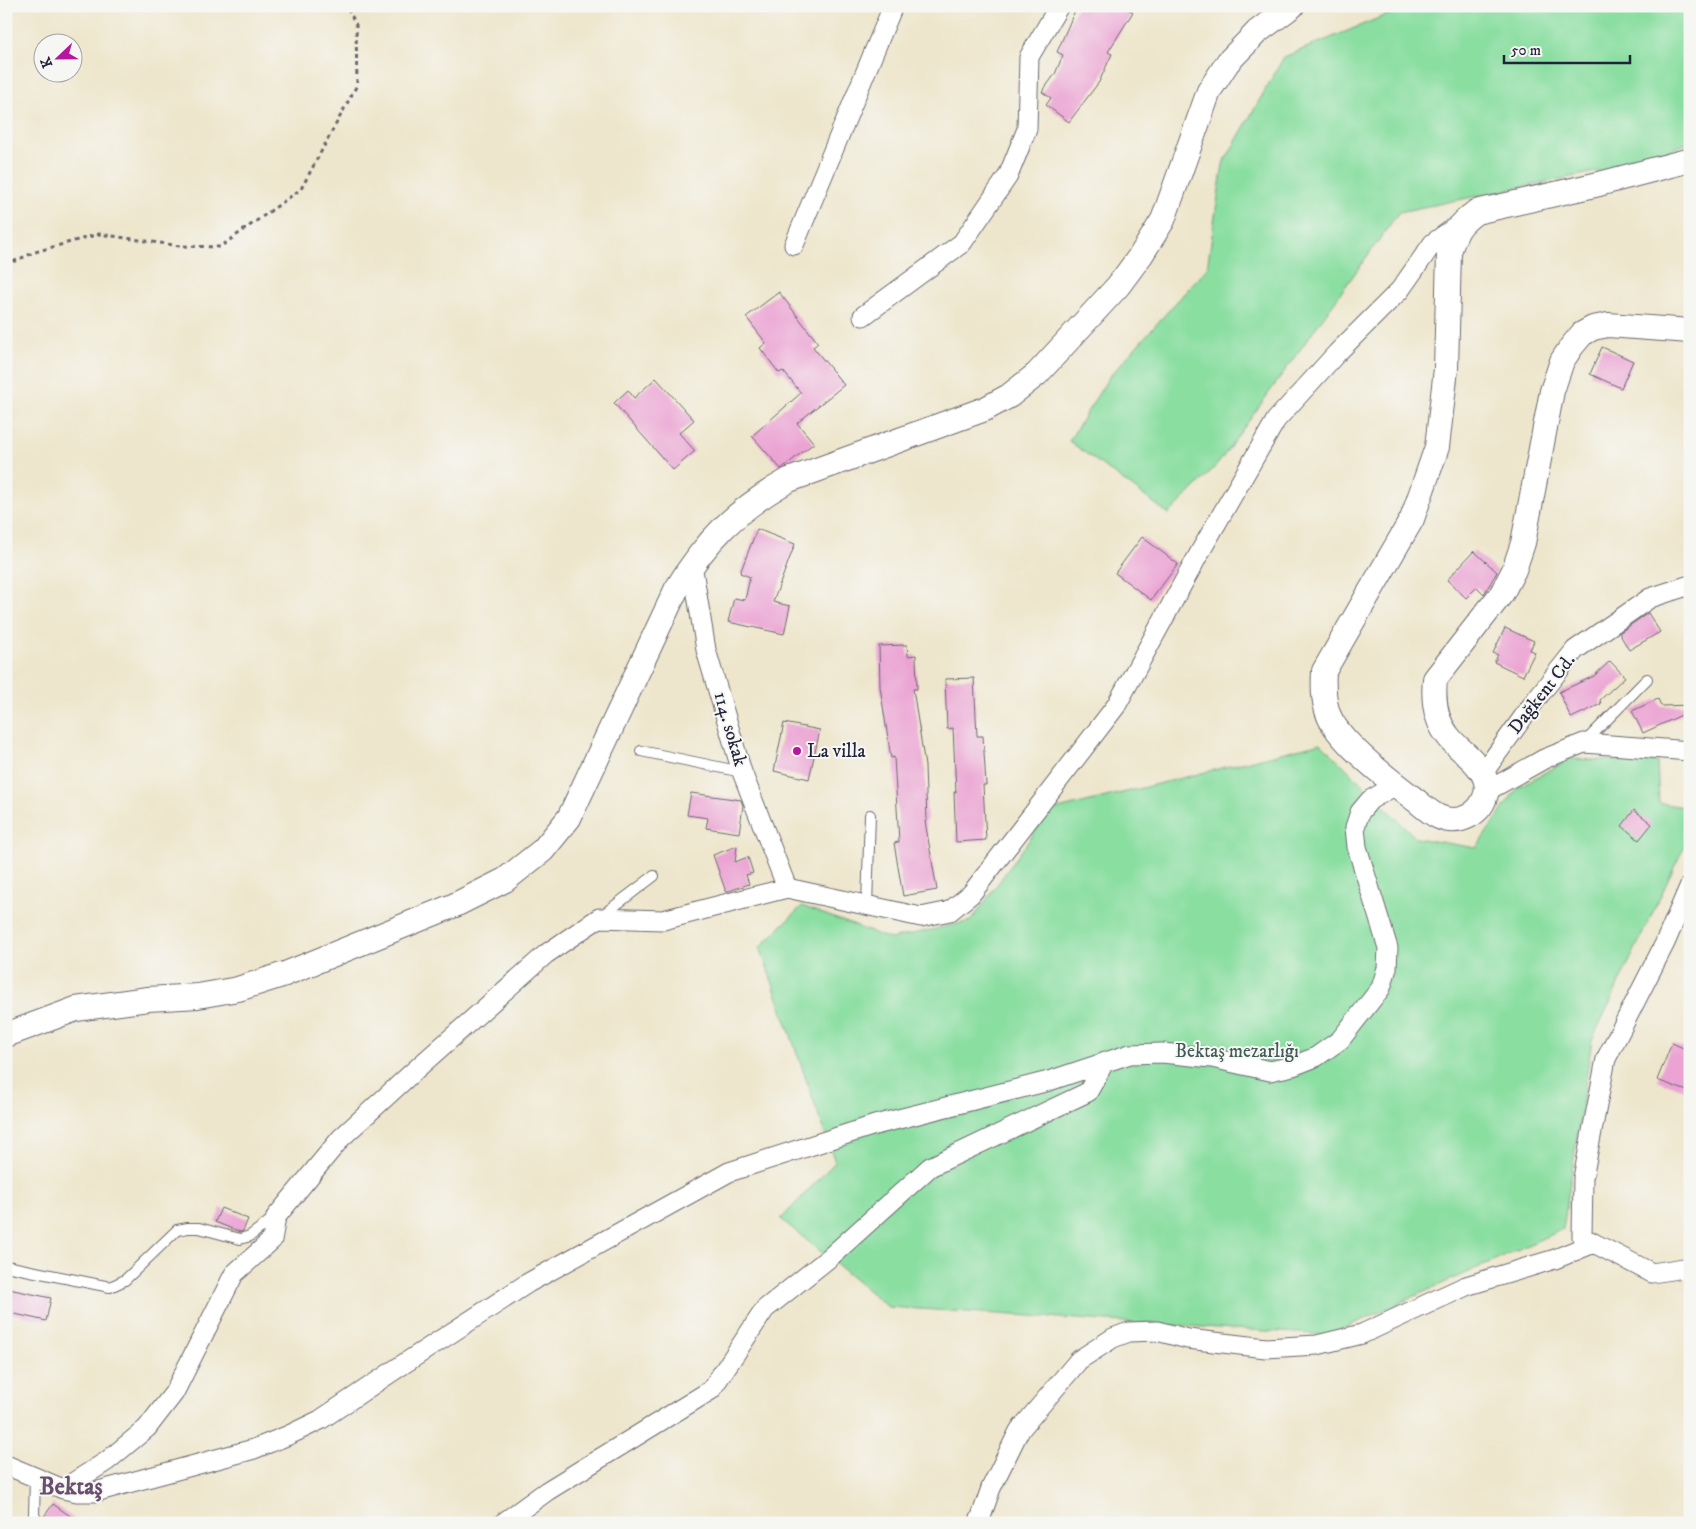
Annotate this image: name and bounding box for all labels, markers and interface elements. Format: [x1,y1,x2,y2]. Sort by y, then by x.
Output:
north arrow [32,32,82,82]
scale bar [1504,32,1630,64]
text: 50 m [1511,41,1541,60]
text: K [36,53,57,70]
street label: Dağkent Cd. [1504,649,1580,739]
street label: 114. sokak [708,689,752,769]
place label: La villa [807,740,866,763]
marker: La villa [791,745,803,757]
park label: Bektaş mezarlığı [1175,1040,1299,1063]
district label: Bektaş [40,1472,102,1502]

